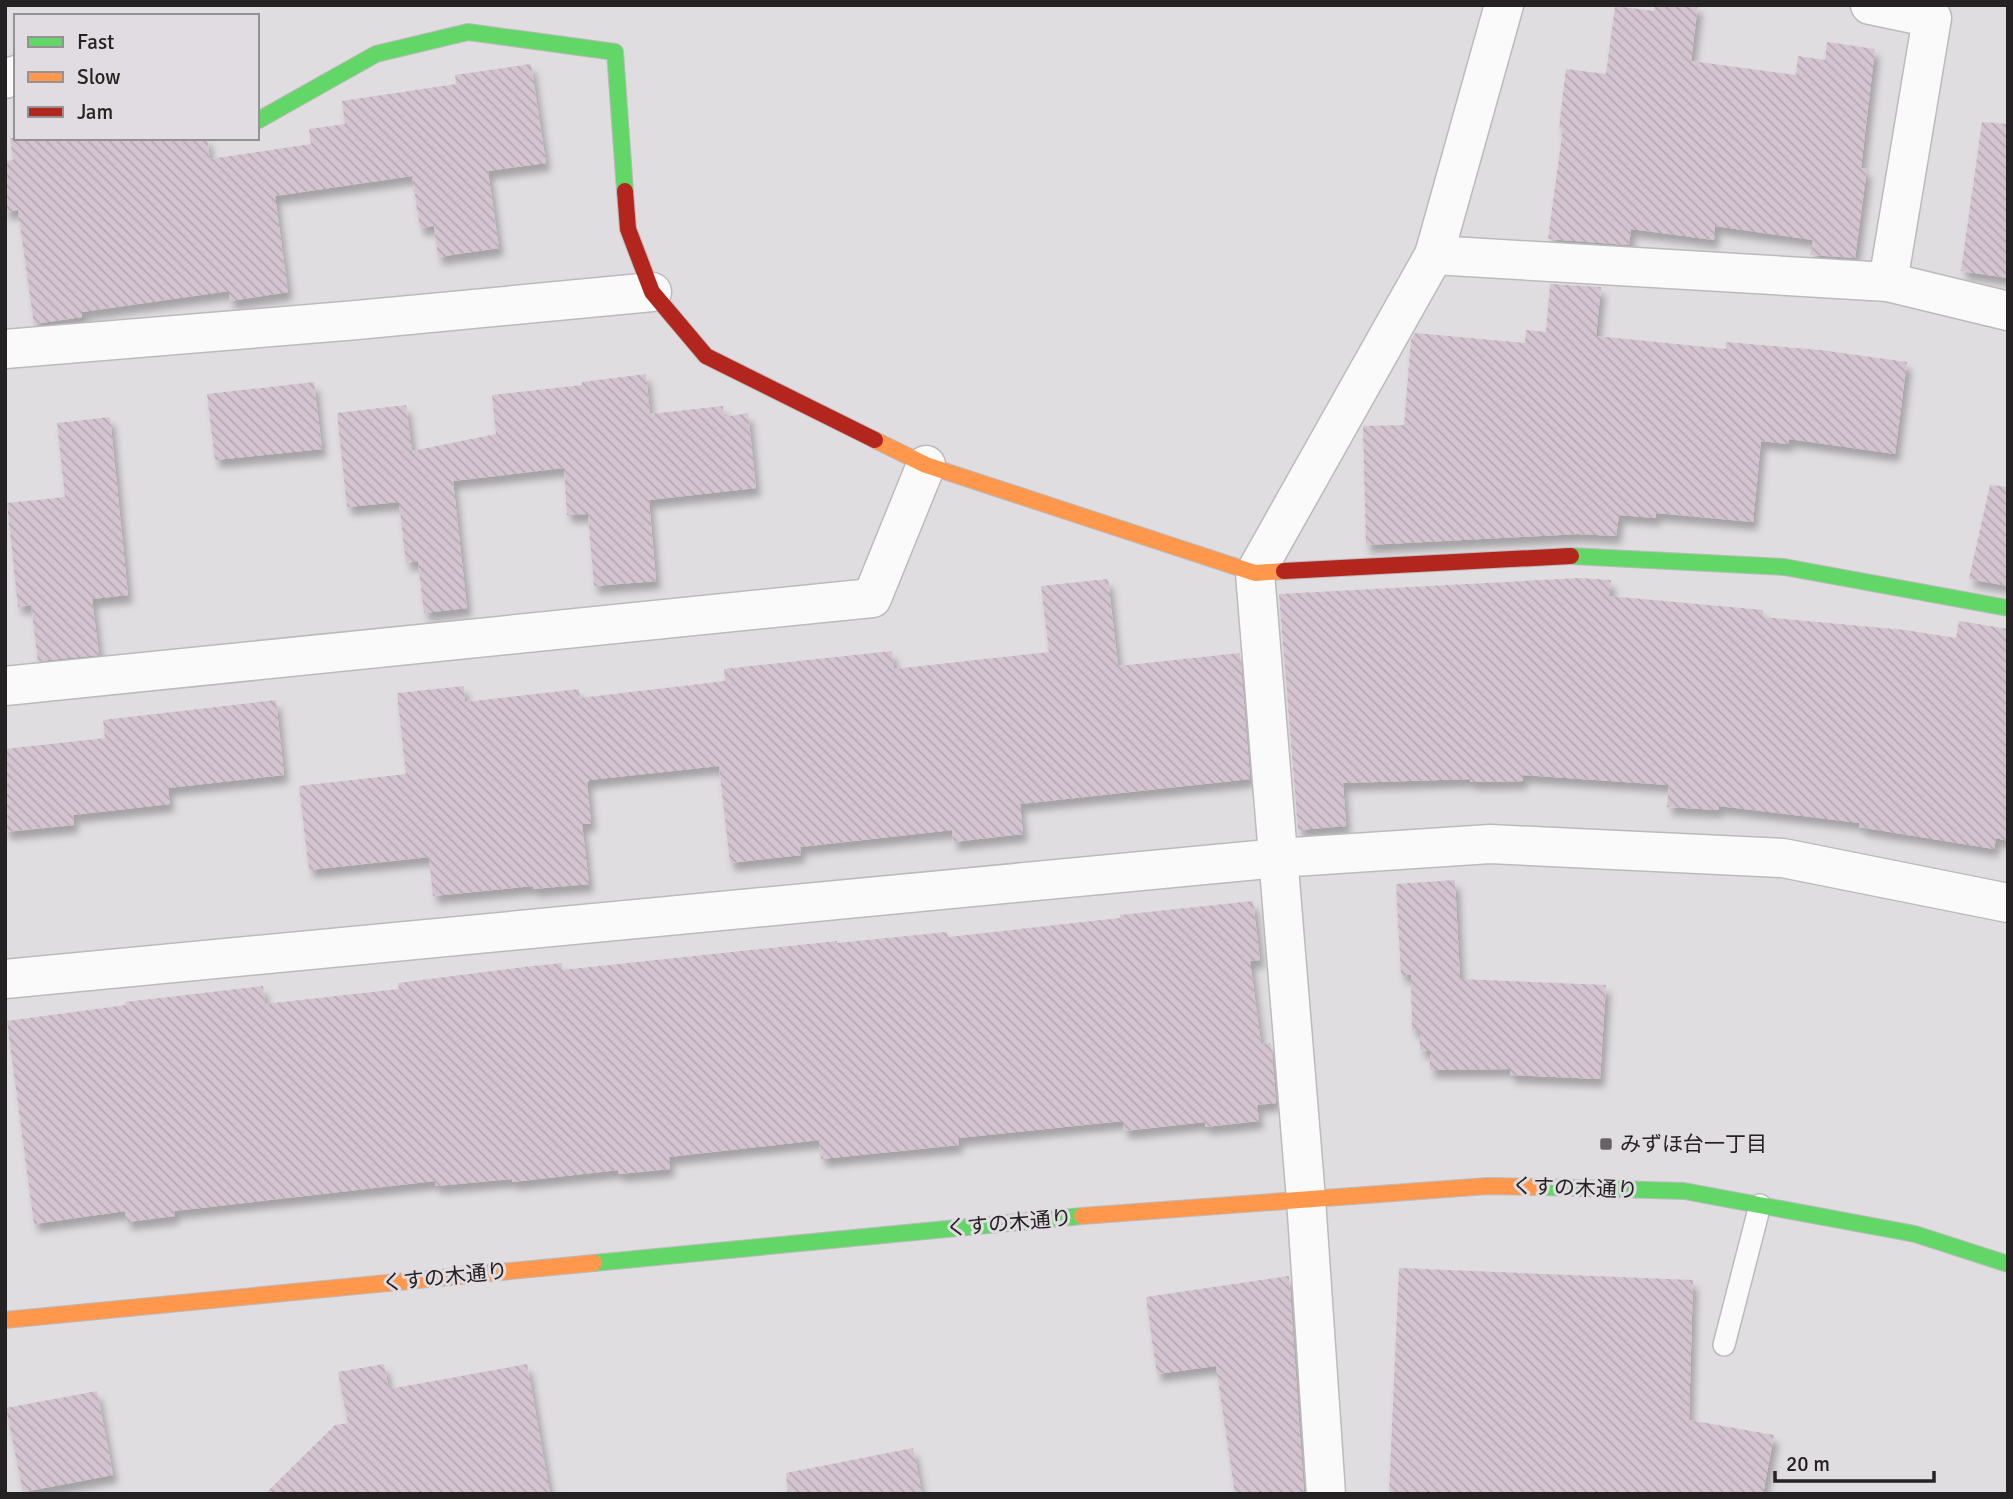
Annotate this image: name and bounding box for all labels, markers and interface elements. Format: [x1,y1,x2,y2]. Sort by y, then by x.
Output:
legend [14,14,259,140]
text: Fast [77,29,114,55]
text: Slow [77,64,121,90]
text: Jam [77,99,113,125]
place label: みずほ台一丁目 [1620,1131,1767,1157]
marker: みずほ台一丁目 [1598,1136,1614,1152]
street label: くすの木通り [1512,1173,1638,1203]
street label: くすの木通り [945,1205,1073,1241]
street label: くすの木通り [381,1257,509,1297]
scale bar [1775,1440,1934,1484]
text: 20 m [1786,1451,1830,1477]

